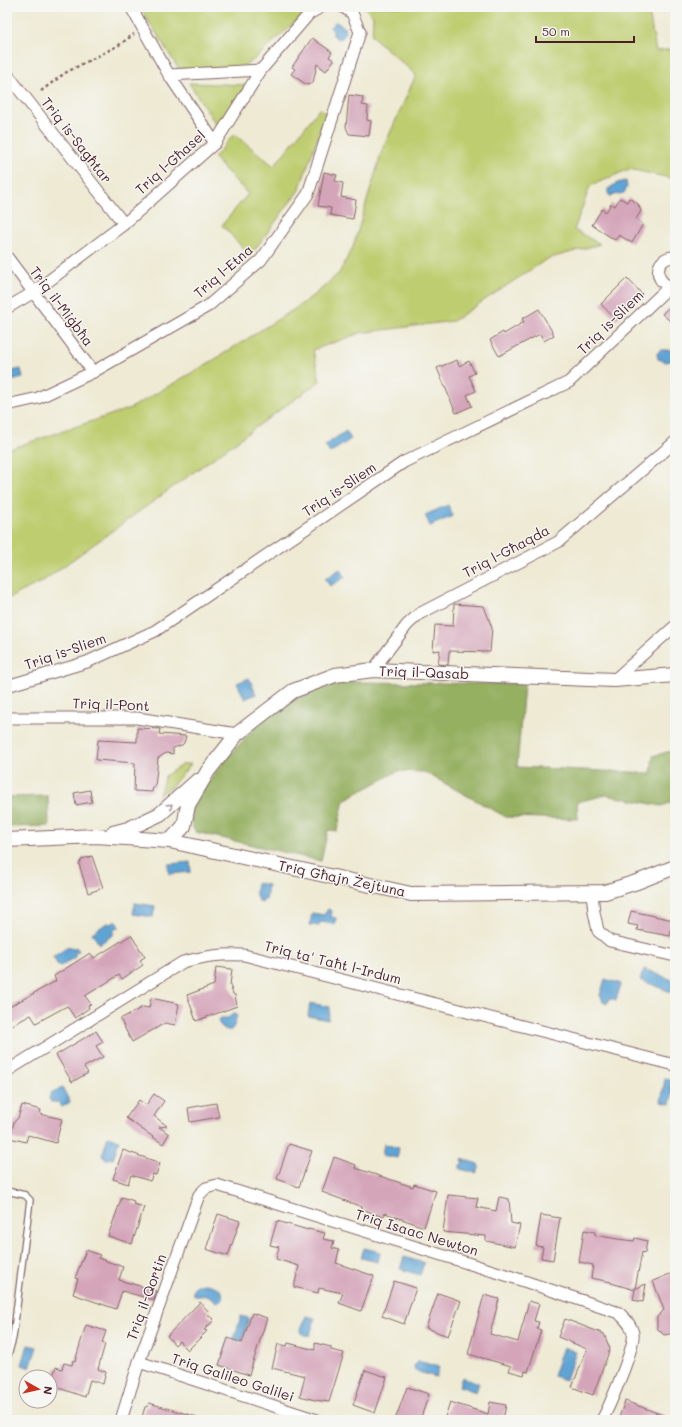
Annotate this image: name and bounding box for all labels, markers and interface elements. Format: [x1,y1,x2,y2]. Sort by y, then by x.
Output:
scale bar [536,18,634,44]
text: 50 m [542,23,570,39]
street label: Triq is-Sagħtar [37,93,117,187]
street label: Triq l-Għasel [131,125,209,199]
street label: Triq l-Etna [189,240,257,302]
street label: Triq il-Miġbħa [26,262,98,350]
street label: Triq is-Sliem [573,286,647,358]
street label: Triq is-Sliem [298,457,380,521]
street label: Triq l-Għaqda [459,520,553,582]
street label: Triq is-Sliem [22,628,108,674]
street label: Triq il-Qasab [379,661,470,683]
street label: Triq il-Pont [72,693,150,715]
one-way arrow [165,803,172,810]
street label: Triq Għajn Żejtuna [277,855,407,901]
street label: Triq ta' Taħt l-Irdum [263,936,403,988]
street label: Triq Isaac Newton [353,1204,481,1260]
street label: Triq il-Qortin [122,1251,170,1343]
street label: Triq Galileo Galilei [169,1348,297,1406]
north arrow [18,1369,58,1409]
text: N [40,1385,56,1396]

